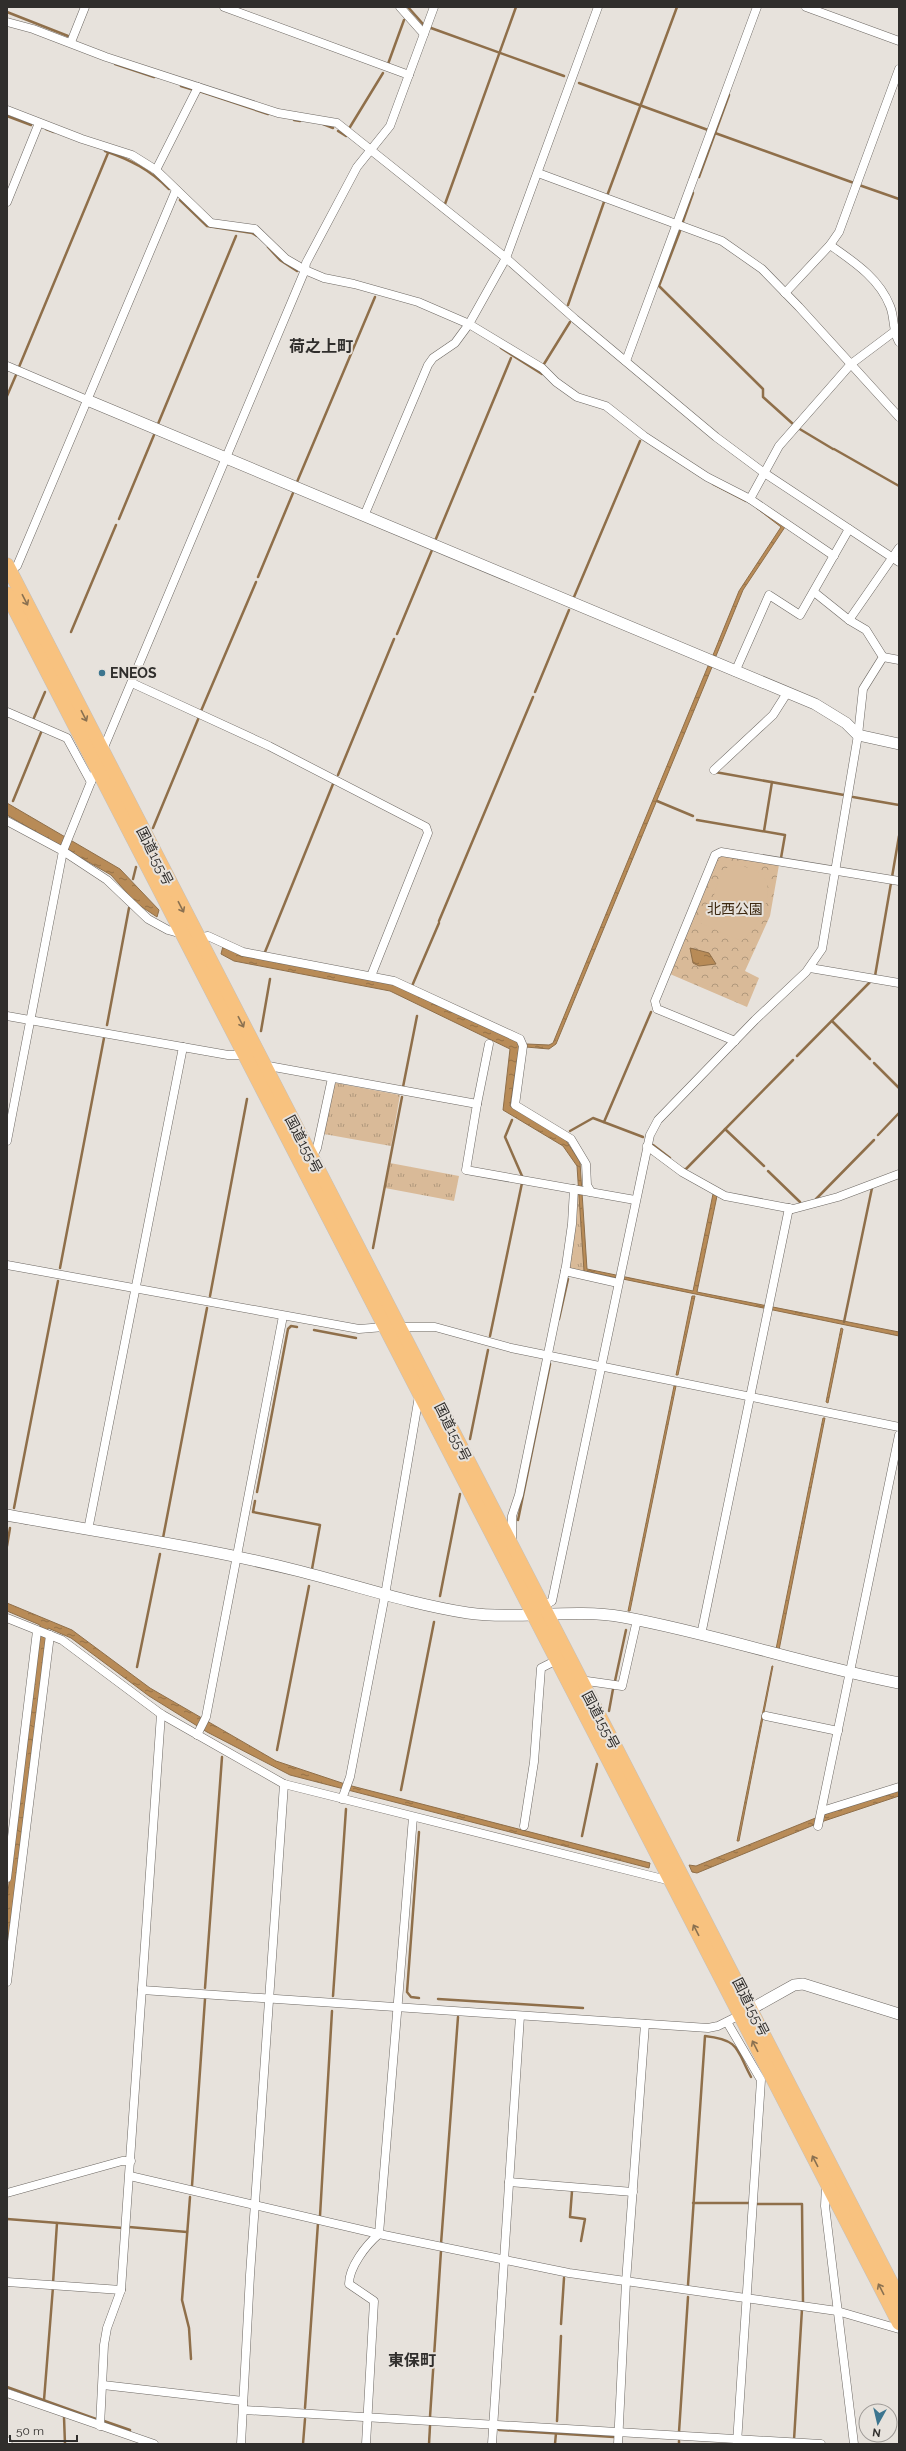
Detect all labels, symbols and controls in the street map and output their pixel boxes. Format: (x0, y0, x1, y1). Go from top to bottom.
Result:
district label: 荷之上町 (289, 337, 353, 356)
one-way arrow (22, 594, 29, 606)
place label: ENEOS (110, 665, 157, 681)
marker: ENEOS (97, 668, 107, 678)
one-way arrow (80, 710, 88, 722)
street label: 国道155号 (134, 824, 176, 888)
one-way arrow (178, 900, 185, 912)
park label: 北西公園 (707, 901, 763, 917)
one-way arrow (238, 1016, 245, 1028)
street label: 国道155号 (282, 1112, 326, 1176)
street label: 国道155号 (432, 1400, 474, 1464)
street label: 国道155号 (579, 1688, 623, 1752)
one-way arrow (692, 1924, 699, 1936)
street label: 国道155号 (730, 1975, 772, 2039)
one-way arrow (751, 2040, 758, 2052)
one-way arrow (811, 2155, 818, 2167)
one-way arrow (877, 2283, 884, 2295)
district label: 東保町 (388, 2351, 436, 2370)
north arrow (858, 2403, 898, 2443)
scale bar (10, 2417, 77, 2443)
text: 50 m (16, 2424, 44, 2438)
text: N (872, 2425, 882, 2439)

